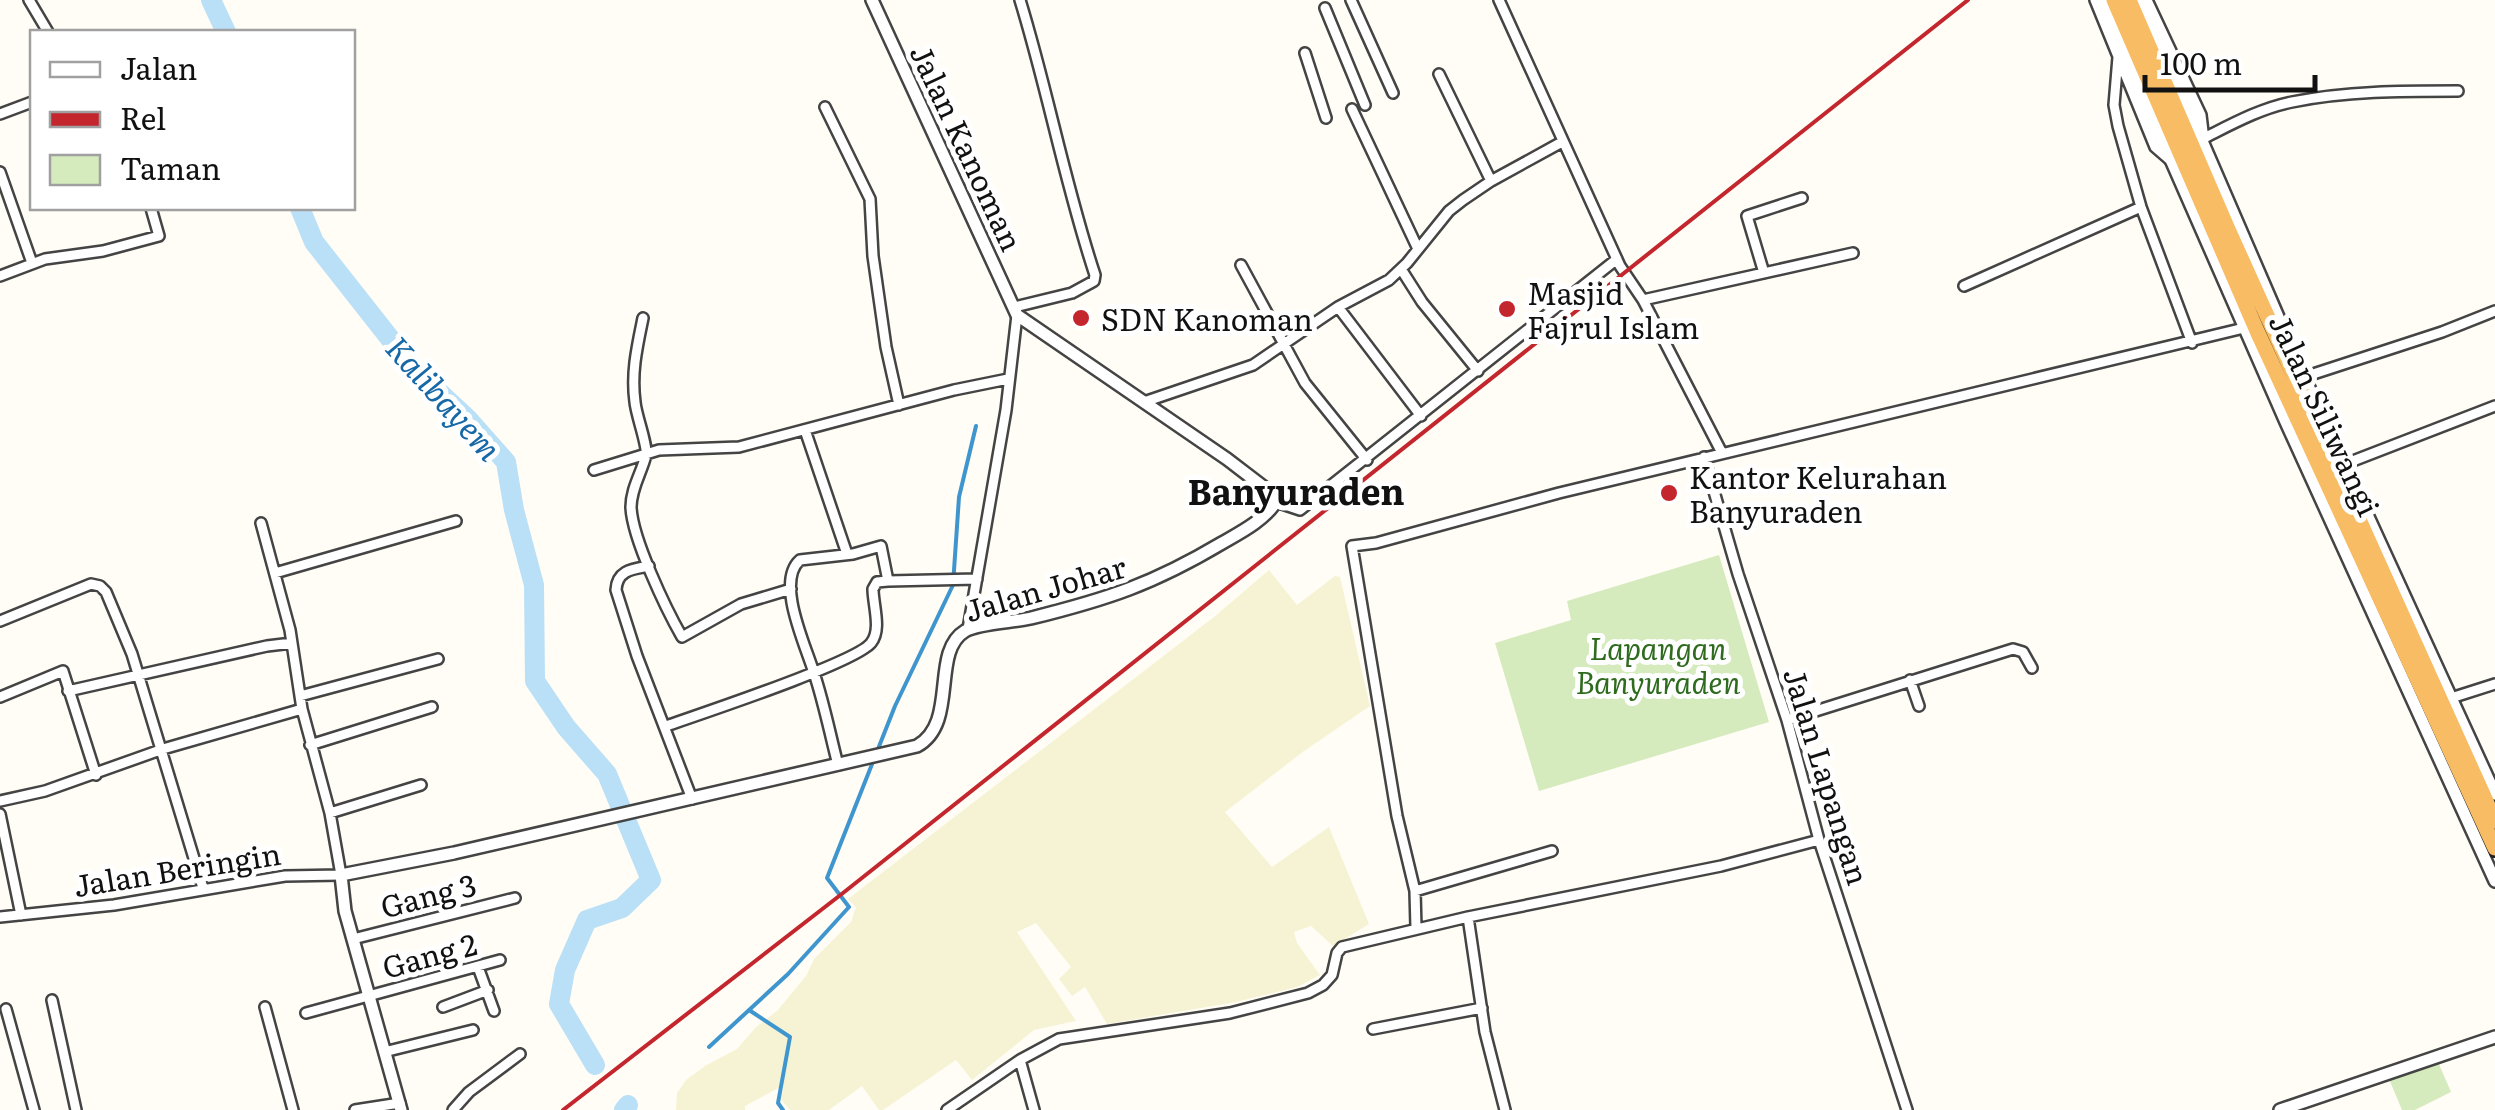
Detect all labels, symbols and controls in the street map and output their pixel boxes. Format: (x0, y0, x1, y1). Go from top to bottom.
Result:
legend (30, 30, 355, 210)
scale bar (2145, 30, 2315, 92)
street label: Jalan Kanoman (901, 37, 1035, 257)
text: 100 m (2160, 40, 2242, 84)
text: Jalan (120, 45, 197, 89)
text: Rel (120, 95, 166, 139)
text: Taman (120, 145, 221, 189)
place label: Masjid Fajrul Islam (1527, 270, 1699, 348)
place label: SDN Kanoman (1101, 296, 1313, 340)
marker: Masjid Fajrul Islam (1496, 298, 1518, 320)
street label: Jalan Siliwangi (2260, 306, 2392, 522)
marker: SDN Kanoman (1070, 307, 1092, 329)
water label: Kalibayem (376, 324, 514, 470)
place label: Kantor Kelurahan Banyuraden (1689, 454, 1947, 532)
district label: Banyuraden (1187, 464, 1405, 516)
marker: Kantor Kelurahan Banyuraden (1658, 482, 1680, 504)
street label: Jalan Johar (959, 543, 1131, 631)
park label: Lapangan Banyuraden (1575, 625, 1741, 703)
street label: Jalan Lapangan (1774, 662, 1882, 890)
street label: Jalan Beringin (70, 830, 284, 906)
street label: Gang 3 (375, 861, 481, 927)
street label: Gang 2 (377, 920, 481, 988)

